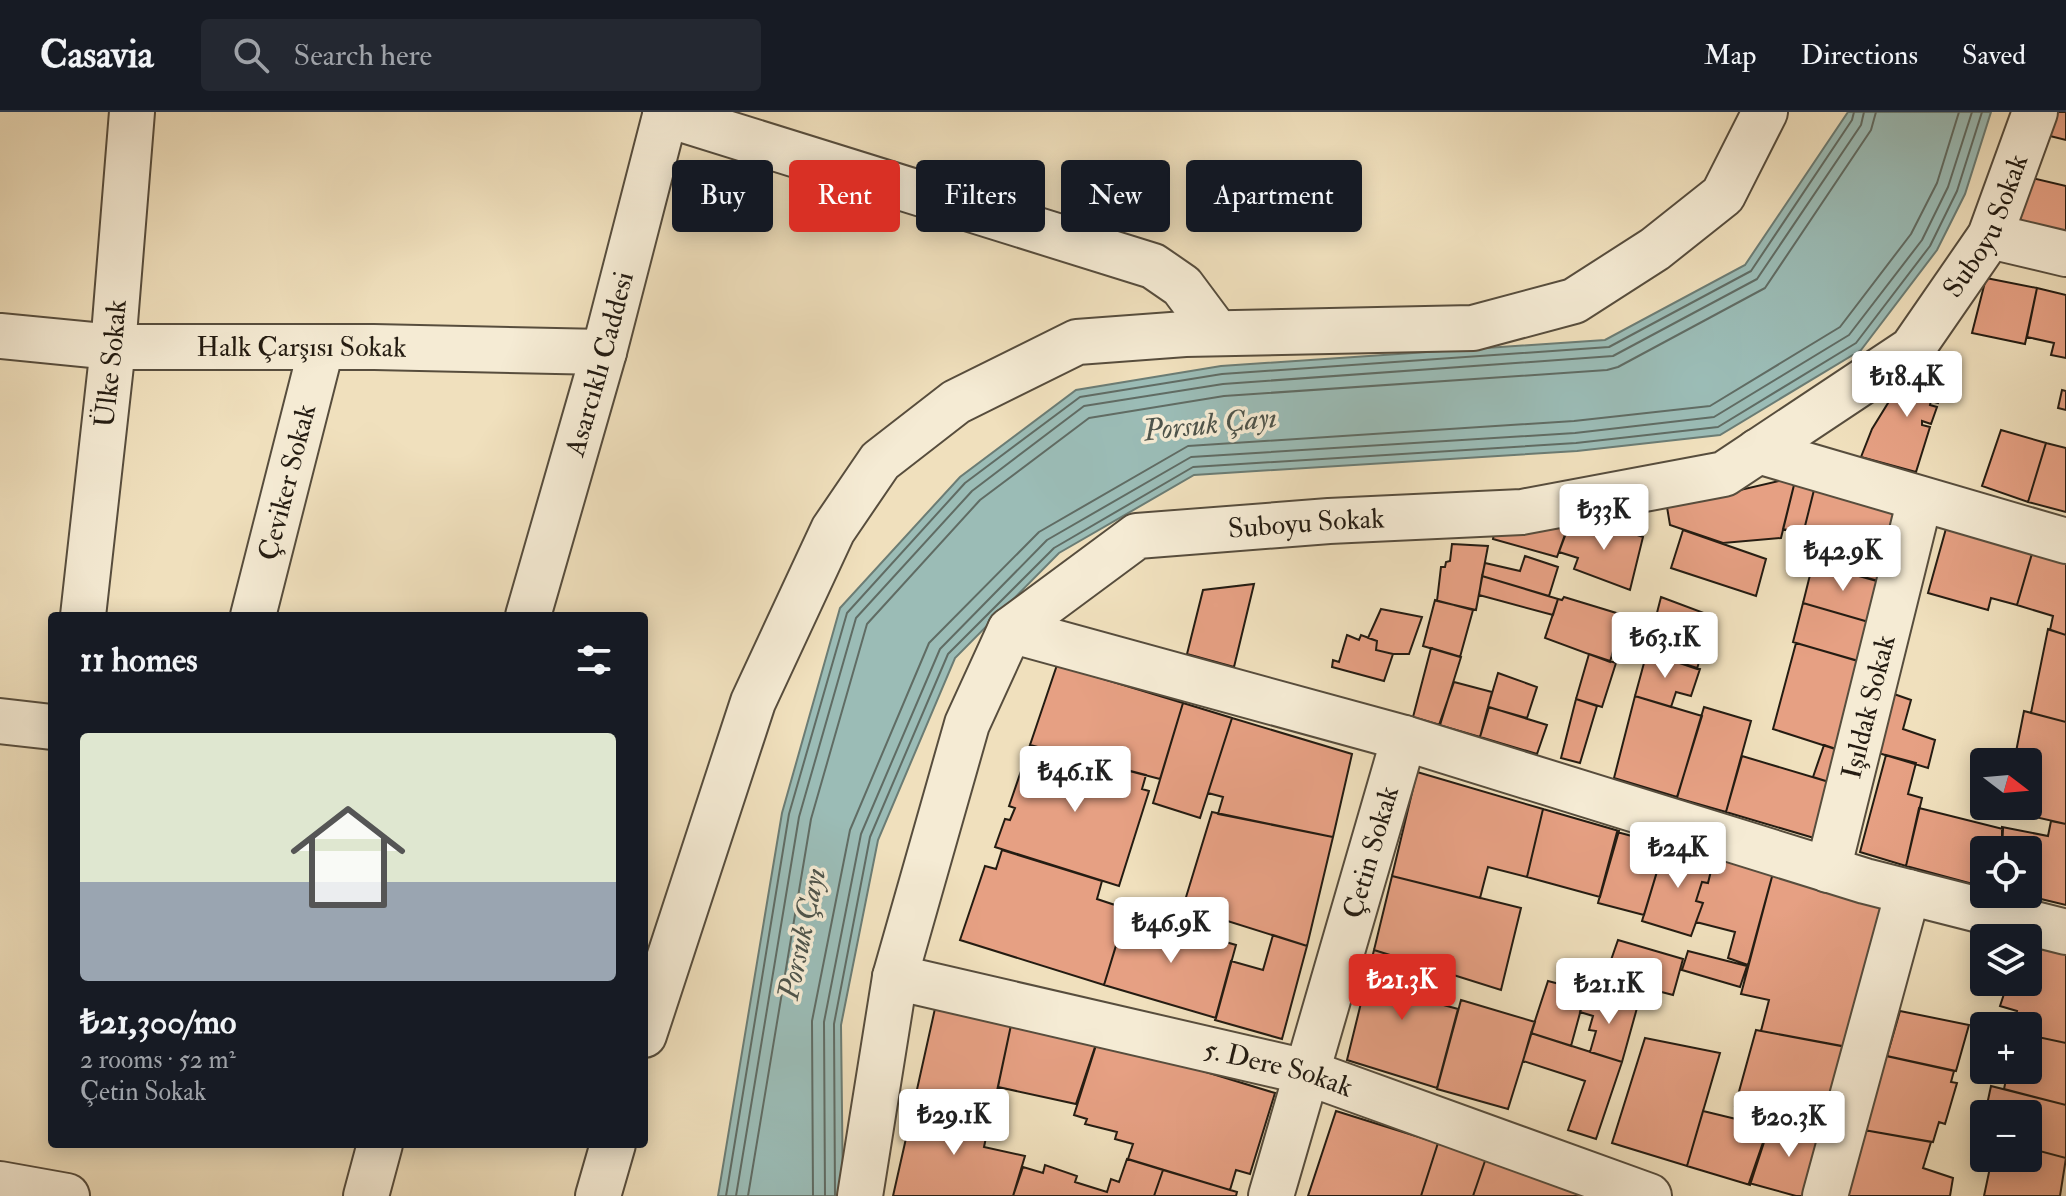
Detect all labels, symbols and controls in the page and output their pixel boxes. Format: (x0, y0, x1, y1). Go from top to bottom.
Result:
search box (201, 19, 761, 91)
text: Casavia (40, 31, 153, 79)
icon: search (229, 33, 273, 77)
text: Search here (293, 37, 432, 74)
text: Map (1704, 38, 1757, 73)
text: Directions (1801, 38, 1918, 73)
text: Saved (1962, 38, 2026, 73)
street label: Suboyu Sokak (1935, 149, 2036, 304)
chip: Buy (672, 160, 773, 232)
chip: Rent (789, 160, 900, 232)
chip: Filters (916, 160, 1045, 232)
chip: New (1061, 160, 1170, 232)
chip: Apartment (1186, 160, 1362, 232)
street label: Asarcıklı Caddesi (557, 268, 642, 461)
street label: Ülke Sokak (87, 298, 134, 429)
street label: Halk Çarşısı Sokak (196, 329, 408, 365)
pin: ₺18.4K (1842, 351, 1972, 419)
text: ₺18.4K (1870, 361, 1944, 393)
water label: Porsuk Çayı (1140, 399, 1279, 450)
street label: Çeviker Sokak (250, 400, 324, 564)
pin: ₺33K (1557, 484, 1651, 552)
text: ₺33K (1578, 494, 1631, 526)
street label: Suboyu Sokak (1227, 501, 1386, 546)
pin: ₺42.9K (1778, 525, 1908, 593)
text: ₺42.9K (1804, 535, 1882, 567)
pin: ₺63.1K (1600, 612, 1730, 680)
text: ₺63.1K (1630, 622, 1700, 654)
street label: Işıldak Sokak (1834, 631, 1903, 783)
icon: filters (572, 638, 616, 682)
text: 11 homes (80, 639, 198, 682)
pin: ₺46.1K (1010, 746, 1140, 814)
north arrow (1970, 748, 2042, 820)
map controls (1970, 748, 2042, 1172)
text: ₺46.1K (1038, 756, 1112, 788)
street label: Çetin Sokak (1335, 781, 1407, 922)
icon: home (276, 785, 420, 929)
pin: ₺24K (1631, 822, 1725, 890)
text: ₺24K (1648, 832, 1708, 864)
button: locate (1970, 836, 2042, 908)
water label: Porsuk Çayı (770, 865, 834, 1004)
pin: ₺46.9K (1106, 897, 1236, 965)
text: ₺46.9K (1132, 907, 1210, 939)
button: layers (1970, 924, 2042, 996)
pin: ₺21.3K (1337, 954, 1467, 1022)
pin: ₺21.1K (1544, 958, 1674, 1026)
text: ₺21.3K (1367, 964, 1437, 996)
text: ₺21.1K (1574, 968, 1644, 1000)
text: ₺21,300/mo (80, 1001, 236, 1044)
button: + (1970, 1012, 2042, 1084)
street label: 5. Dere Sokak (1201, 1031, 1358, 1105)
text: 2 rooms · 52 m² (80, 1044, 236, 1076)
text: Çetin Sokak (80, 1076, 206, 1108)
pin: ₺29.1K (889, 1089, 1019, 1157)
pin: ₺20.3K (1724, 1091, 1854, 1159)
text: ₺29.1K (917, 1099, 991, 1131)
button: − (1970, 1100, 2042, 1172)
text: ₺20.3K (1752, 1101, 1826, 1133)

